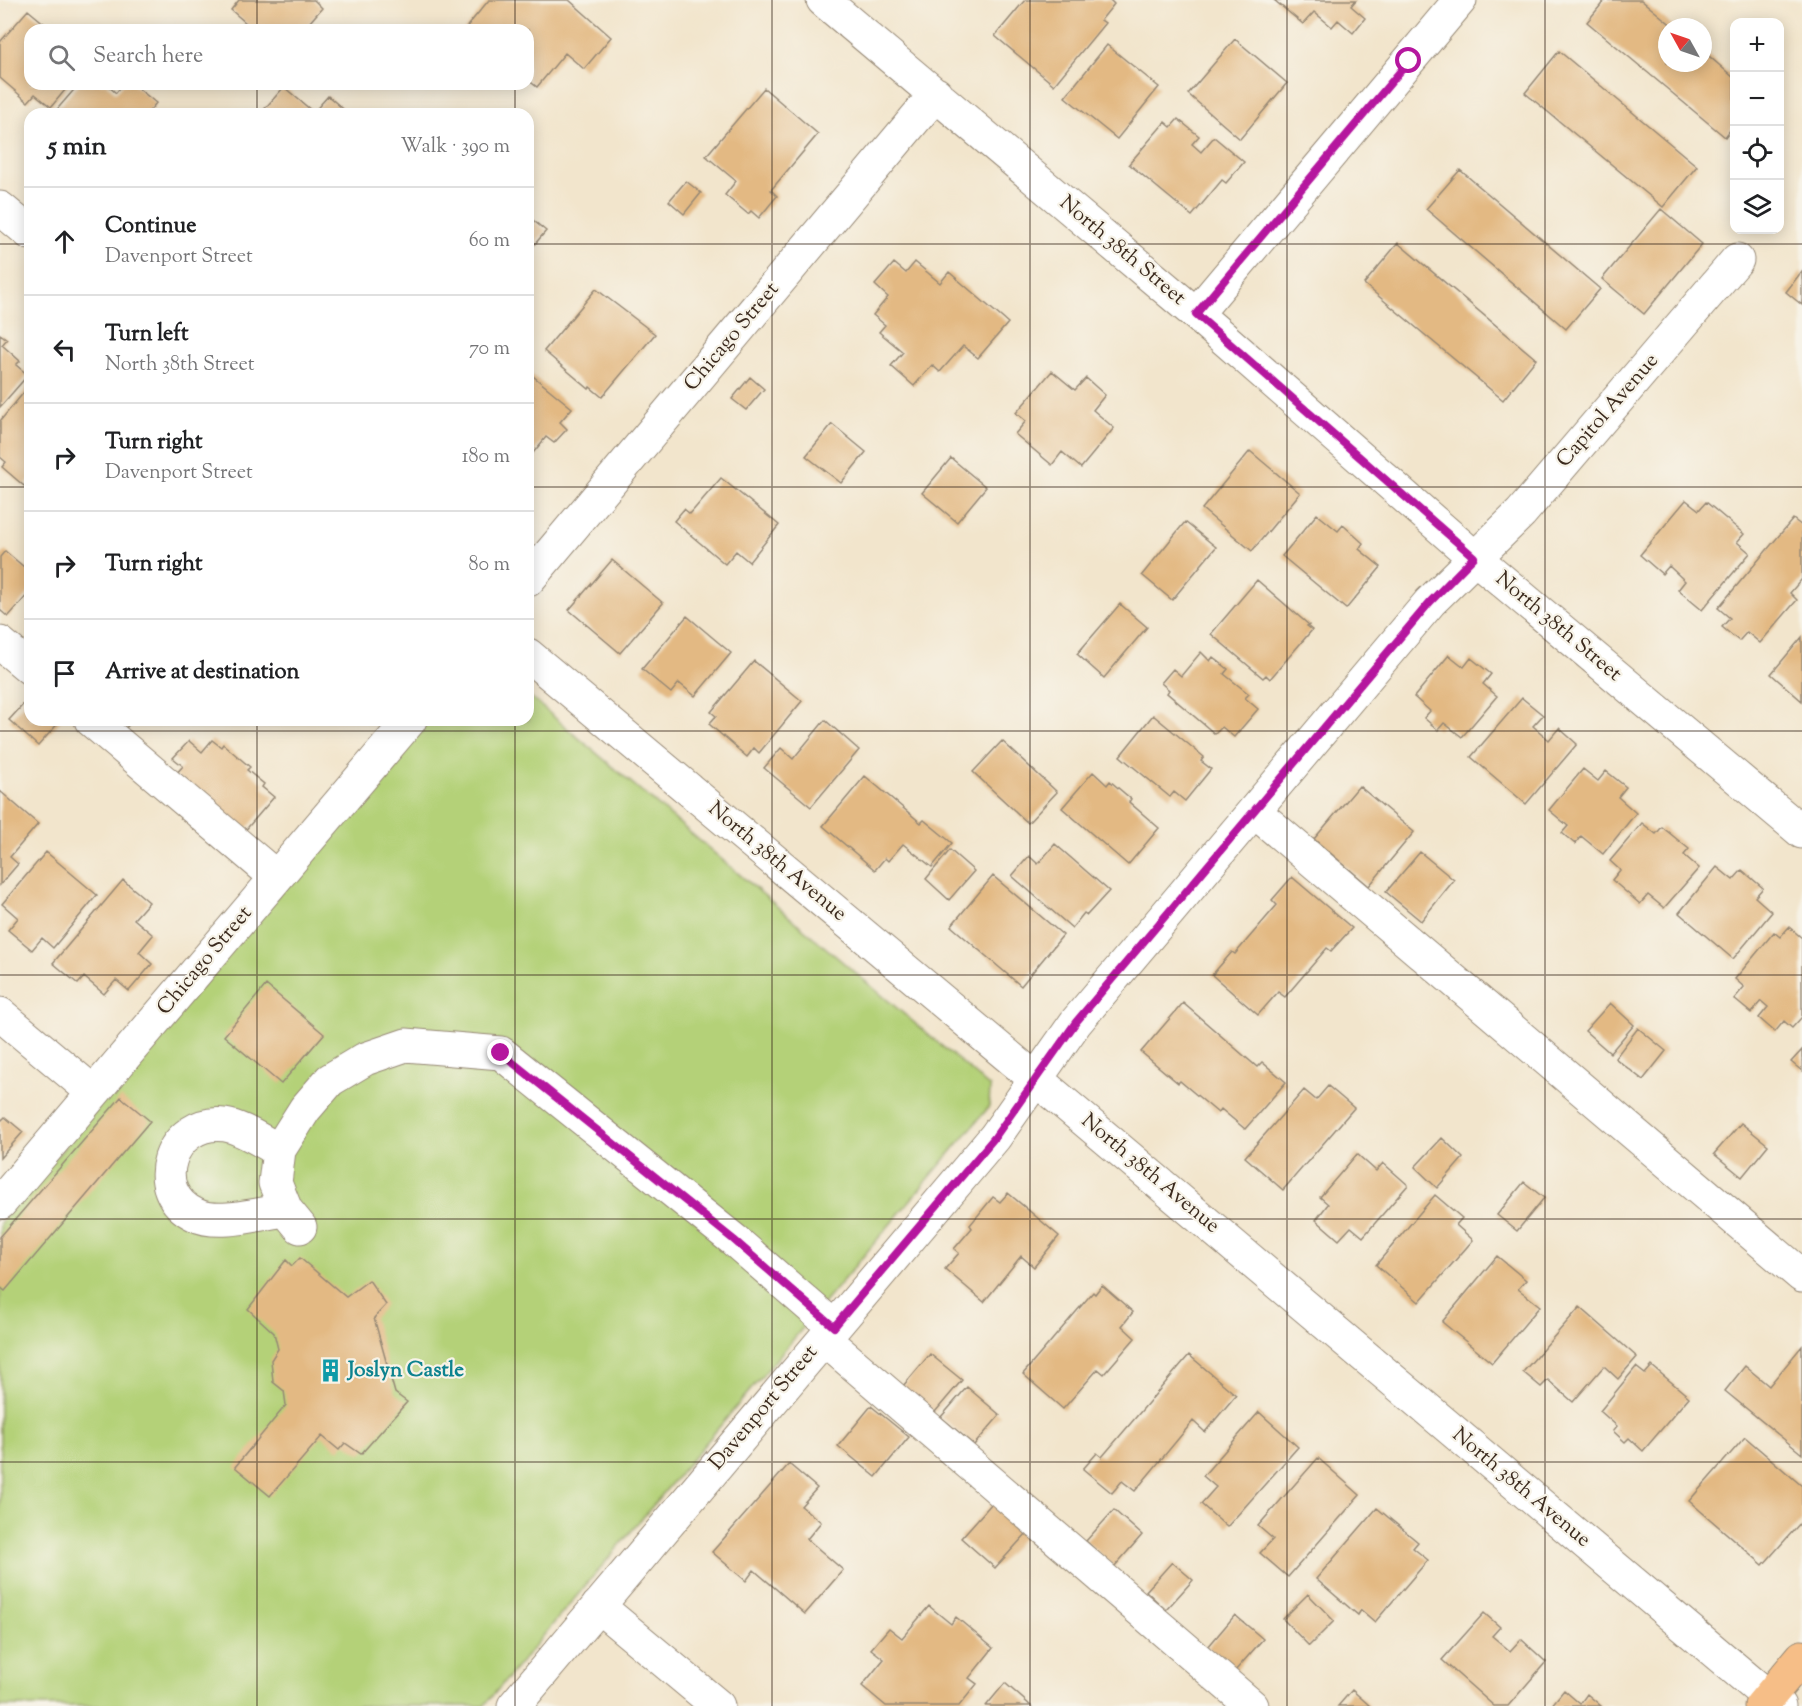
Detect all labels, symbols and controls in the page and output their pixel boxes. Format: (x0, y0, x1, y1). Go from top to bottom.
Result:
north arrow (1658, 18, 1712, 72)
map controls (1730, 18, 1784, 234)
button: + (1730, 18, 1784, 72)
search box (24, 24, 534, 90)
icon: search (45, 41, 78, 74)
text: Search here (93, 41, 203, 73)
route start (1395, 47, 1421, 73)
button: − (1730, 72, 1784, 126)
button: locate (1730, 126, 1784, 180)
text: 5 min (48, 129, 107, 166)
text: Walk · 390 m (401, 133, 510, 162)
button: layers (1730, 180, 1784, 234)
street label: North 38th Street (1052, 189, 1192, 313)
text: Continue (105, 211, 196, 243)
icon: ahead (48, 225, 81, 258)
text: 60 m (469, 227, 510, 256)
text: Davenport Street (105, 243, 253, 272)
street label: Chicago Street (677, 276, 787, 398)
text: Turn left (105, 319, 188, 351)
icon: left (48, 333, 81, 366)
text: 70 m (469, 335, 510, 364)
street label: Capitol Avenue (1550, 347, 1666, 475)
text: North 38th Street (105, 351, 255, 380)
text: Turn right (105, 427, 202, 459)
icon: right (48, 441, 81, 474)
text: 180 m (462, 443, 510, 472)
text: Davenport Street (105, 459, 253, 488)
icon: right (48, 549, 81, 582)
text: Turn right (105, 549, 202, 581)
text: 80 m (469, 551, 510, 580)
street label: North 38th Street (1488, 565, 1628, 689)
icon: arrive (48, 657, 81, 690)
text: Arrive at destination (105, 657, 300, 689)
street label: North 38th Avenue (701, 795, 853, 929)
street label: Chicago Street (150, 900, 260, 1022)
route end (487, 1039, 513, 1065)
street label: North 38th Avenue (1074, 1107, 1226, 1241)
street label: Davenport Street (703, 1339, 825, 1477)
place label: Joslyn Castle (346, 1356, 464, 1386)
building icon: Joslyn Castle (317, 1358, 343, 1384)
street label: North 38th Avenue (1445, 1421, 1597, 1555)

